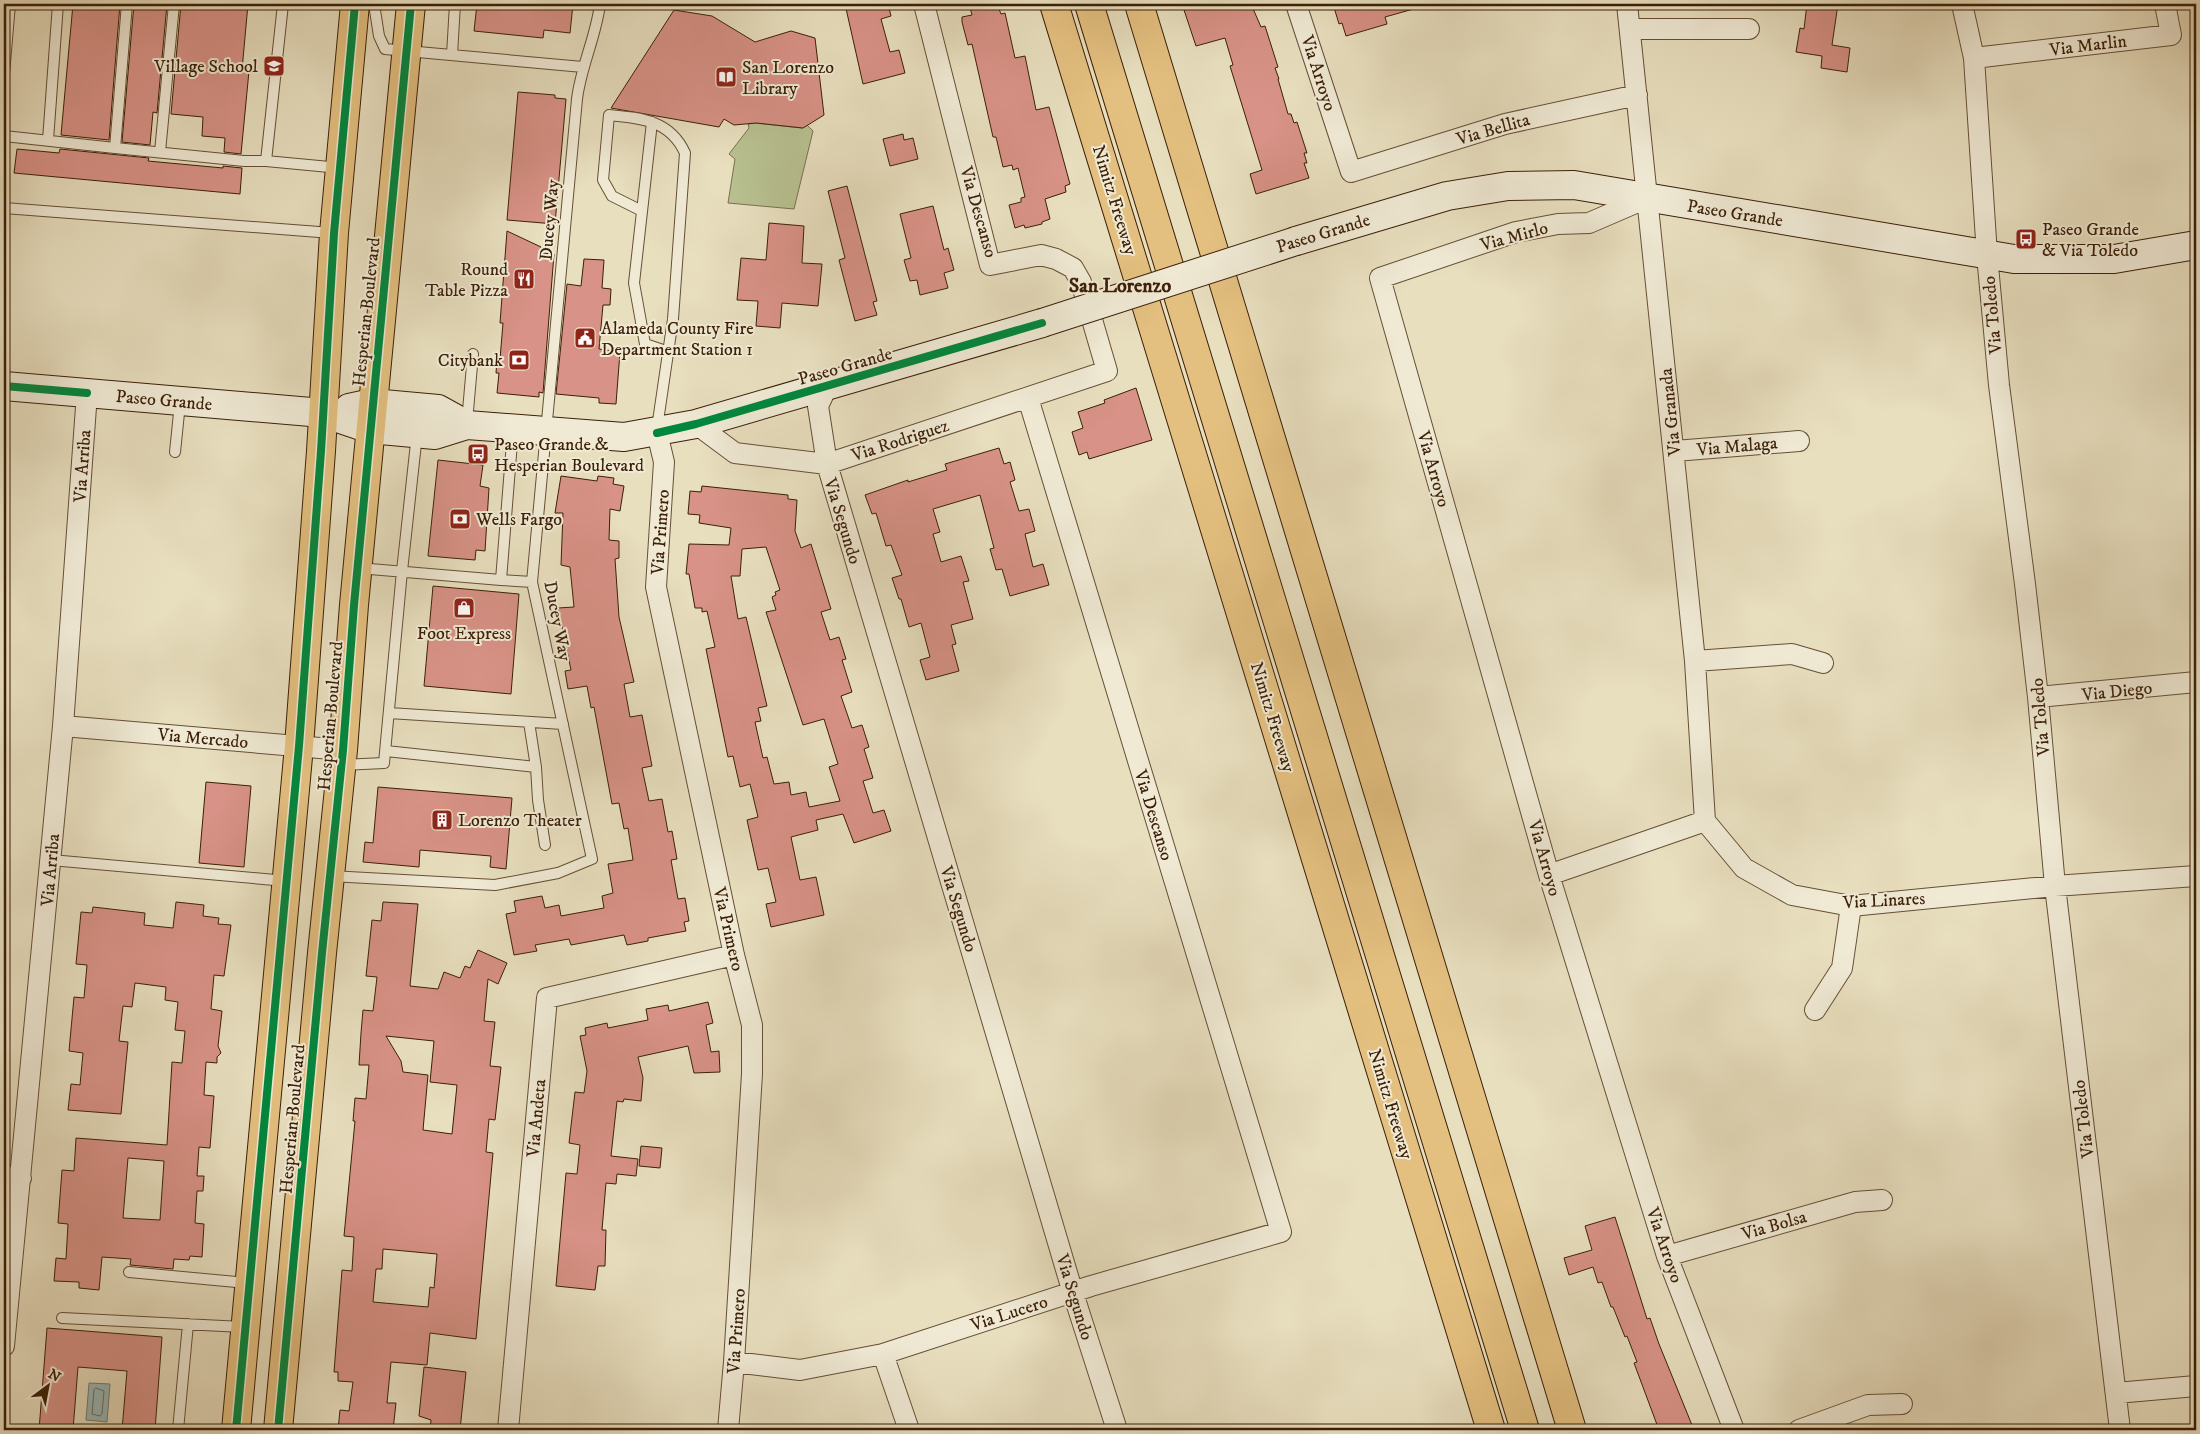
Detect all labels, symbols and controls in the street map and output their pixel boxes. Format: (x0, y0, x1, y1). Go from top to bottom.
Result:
street label: Via Marlin (2047, 30, 2129, 62)
street label: Via Arroyo (1295, 32, 1341, 114)
school or university icon: Village School (262, 54, 286, 78)
place label: Village School (153, 56, 259, 78)
place label: San Lorenzo Library (742, 57, 834, 100)
library icon: San Lorenzo Library (714, 65, 738, 89)
street label: Via Bellita (1453, 109, 1533, 151)
street label: Nimitz Freeway (1087, 143, 1141, 258)
street label: Via Descanso (954, 163, 1002, 261)
street label: Ducey Way (535, 178, 565, 262)
street label: Paseo Grande (1685, 196, 1784, 232)
street label: Paseo Grande (1274, 209, 1373, 259)
street label: Via Mirlo (1477, 217, 1551, 257)
place label: Paseo Grande & Via Toledo (2042, 219, 2139, 262)
bus stop icon: Paseo Grande & Via Toledo (2014, 227, 2038, 251)
street label: Hesperian Boulevard (348, 236, 386, 388)
place label: Round Table Pizza (425, 259, 508, 302)
restaurant icon: Round Table Pizza (512, 267, 536, 291)
district label: San Lorenzo (1069, 274, 1171, 299)
street label: Via Toledo (1979, 275, 2007, 356)
place label: Alameda County Fire Department Station 1 (601, 318, 754, 361)
public building icon: Alameda County Fire Department Station 1 (573, 326, 597, 350)
street label: Paseo Grande (796, 343, 895, 391)
bank icon: Citybank (507, 348, 531, 372)
place label: Citybank (438, 350, 503, 372)
street label: Via Granada (1655, 367, 1687, 458)
street label: Paseo Grande (115, 386, 213, 416)
street label: Via Rodriguez (848, 415, 952, 467)
street label: Via Arroyo (1411, 428, 1454, 510)
street label: Via Arriba (69, 429, 97, 504)
street label: Via Malaga (1695, 432, 1779, 462)
place label: Paseo Grande & Hesperian Boulevard (494, 434, 644, 477)
bus stop icon: Paseo Grande & Hesperian Boulevard (466, 442, 490, 466)
street label: Via Segundo (818, 475, 866, 567)
street label: Via Primero (647, 488, 675, 577)
bank icon: Wells Fargo (448, 507, 472, 531)
place label: Wells Fargo (475, 509, 562, 531)
street label: Ducey Way (538, 579, 576, 664)
shop icon: Foot Express (452, 596, 476, 620)
place label: Foot Express (417, 623, 511, 645)
street label: Hesperian Boulevard (314, 640, 348, 792)
street label: Nimitz Freeway (1245, 660, 1299, 775)
street label: Via Toledo (2027, 677, 2055, 758)
street label: Via Diego (2080, 677, 2154, 707)
street label: Via Mercado (156, 724, 249, 754)
street label: Via Descanso (1129, 766, 1177, 864)
building icon: Lorenzo Theater (430, 808, 454, 832)
place label: Lorenzo Theater (458, 810, 582, 832)
street label: Via Arroyo (1522, 817, 1565, 899)
street label: Via Arriba (37, 832, 65, 908)
street label: Via Segundo (934, 863, 982, 955)
street label: Via Primero (707, 884, 748, 974)
street label: Via Linares (1841, 888, 1926, 914)
street label: Hesperian Boulevard (276, 1043, 310, 1195)
street label: Nimitz Freeway (1363, 1047, 1417, 1162)
street label: Via Andeta (523, 1078, 551, 1159)
street label: Via Toledo (2068, 1078, 2100, 1160)
street label: Via Arroyo (1641, 1204, 1687, 1286)
street label: Via Bolsa (1738, 1206, 1810, 1246)
street label: Via Segundo (1050, 1251, 1098, 1343)
street label: Via Primero (723, 1287, 751, 1376)
street label: Via Lucero (967, 1291, 1051, 1337)
north arrow (22, 1362, 72, 1412)
text: N (45, 1365, 64, 1387)

